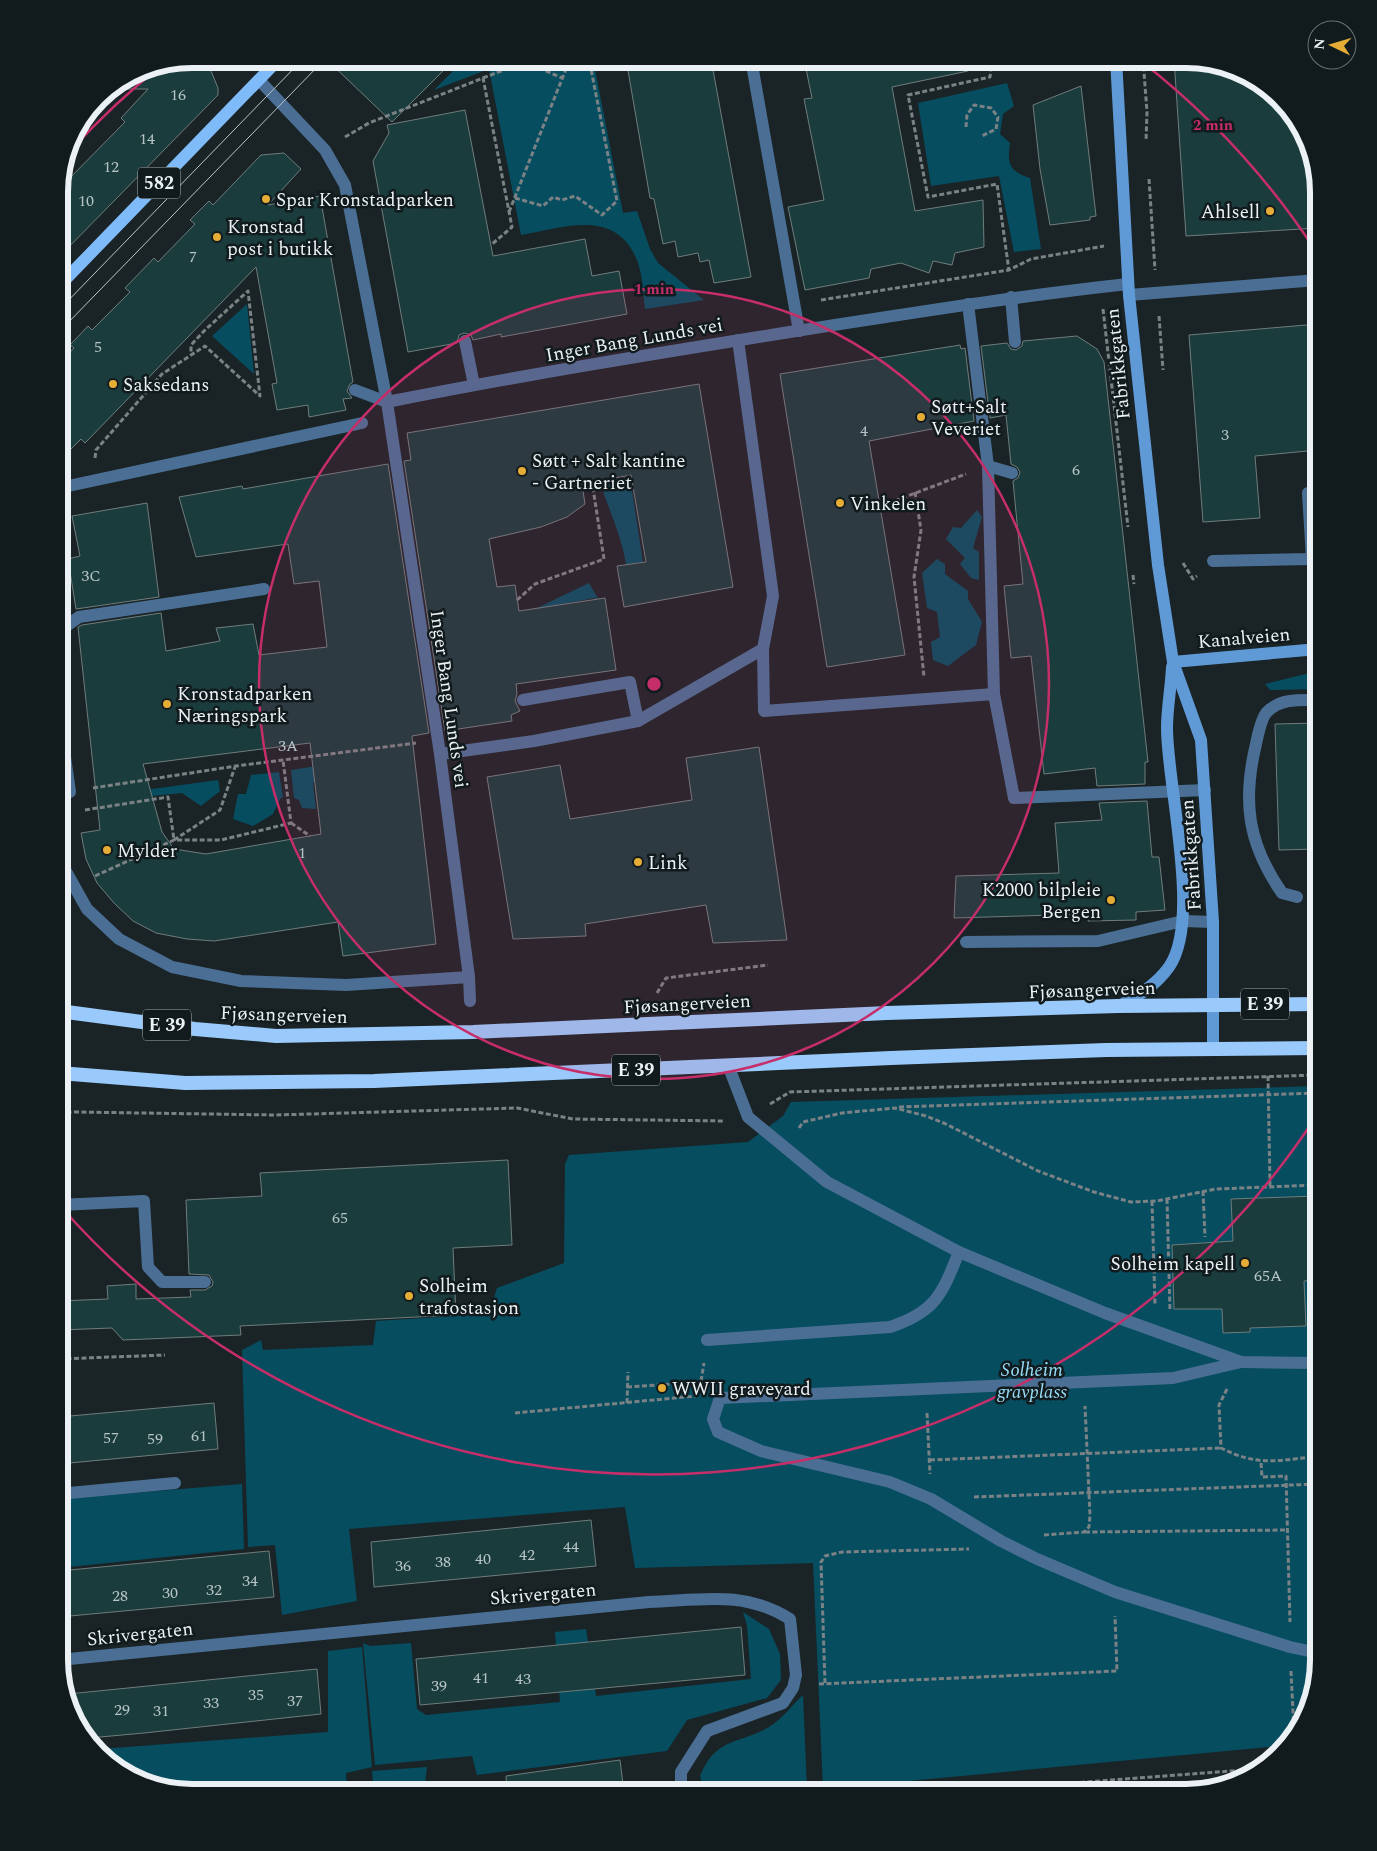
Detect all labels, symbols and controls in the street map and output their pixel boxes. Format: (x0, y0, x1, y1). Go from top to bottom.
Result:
north arrow (1307, 20, 1357, 70)
text: N (1309, 37, 1331, 51)
house number: 16 (170, 83, 186, 107)
text: 2 min (1193, 114, 1233, 137)
house number: 14 (139, 127, 155, 151)
house number: 12 (103, 155, 119, 179)
road number: 582 (138, 168, 180, 198)
place label: Spar Kronstadparken (276, 186, 454, 215)
house number: 10 (78, 189, 94, 213)
marker: Spar Kronstadparken (260, 193, 272, 205)
place label: Ahlsell (1201, 198, 1260, 227)
marker: Ahlsell (1264, 205, 1276, 217)
place label: Kronstad post i butikk (227, 213, 334, 264)
marker: Kronstad post i butikk (211, 231, 223, 243)
house number: 7 (189, 245, 197, 269)
text: 1 min (634, 278, 674, 301)
street label: Fabrikkgaten (1098, 307, 1139, 421)
street label: Inger Bang Lunds vei (543, 311, 725, 370)
house number: 5 (94, 335, 102, 359)
place label: Saksedans (123, 371, 209, 400)
marker: Saksedans (107, 378, 119, 390)
place label: Søtt+Salt Veveriet (931, 393, 1007, 444)
marker: Søtt+Salt Veveriet (915, 411, 927, 423)
house number: 4 (860, 419, 868, 443)
house number: 3 (1221, 423, 1229, 447)
place label: Søtt + Salt kantine - Gartneriet (532, 447, 686, 498)
house number: 6 (1072, 458, 1080, 482)
marker: Søtt + Salt kantine - Gartneriet (516, 465, 528, 477)
place label: Vinkelen (850, 490, 926, 519)
marker: Vinkelen (834, 497, 846, 509)
house number: 3C (81, 564, 101, 588)
street label: Inger Bang Lunds vei (422, 608, 475, 790)
street label: Kanalveien (1197, 620, 1292, 657)
centre of rings (645, 675, 663, 693)
place label: Kronstadparken Næringspark (177, 680, 312, 731)
marker: Kronstadparken Næringspark (161, 698, 173, 710)
house number: 3A (278, 734, 298, 758)
street label: Fabrikkgaten (1173, 798, 1210, 912)
place label: Mylder (117, 837, 178, 866)
house number: 1 (298, 841, 306, 865)
marker: Mylder (101, 844, 113, 856)
place label: Link (648, 849, 688, 878)
marker: Link (632, 856, 644, 868)
place label: K2000 bilpleie Bergen (982, 876, 1101, 927)
marker: K2000 bilpleie Bergen (1105, 894, 1117, 906)
street label: Fjøsangerveien (1028, 974, 1156, 1007)
street label: Fjøsangerveien (623, 987, 751, 1022)
road number: E 39 (1241, 989, 1289, 1020)
street label: Fjøsangerveien (220, 999, 348, 1032)
road number: E 39 (143, 1010, 191, 1040)
road number: E 39 (612, 1054, 660, 1086)
house number: 65 (332, 1206, 348, 1230)
place label: Solheim kapell (1111, 1250, 1235, 1279)
marker: Solheim kapell (1239, 1257, 1251, 1269)
house number: 65A (1254, 1264, 1282, 1288)
place label: Solheim trafostasjon (419, 1272, 519, 1323)
marker: Solheim trafostasjon (403, 1290, 415, 1302)
park label: Solheim gravplass (996, 1356, 1067, 1407)
place label: WWII graveyard (672, 1375, 811, 1404)
marker: WWII graveyard (656, 1382, 668, 1394)
house number: 61 (191, 1424, 207, 1448)
house number: 57 (103, 1426, 119, 1450)
house number: 59 (147, 1427, 163, 1451)
house number: 44 (563, 1535, 579, 1559)
house number: 42 (519, 1543, 535, 1567)
house number: 40 (475, 1547, 491, 1571)
house number: 38 (435, 1550, 451, 1574)
house number: 36 (395, 1554, 411, 1578)
house number: 34 (242, 1569, 258, 1593)
street label: Skrivergaten (489, 1575, 597, 1614)
house number: 32 (206, 1578, 222, 1602)
house number: 30 (162, 1581, 178, 1605)
house number: 28 (112, 1584, 128, 1608)
street label: Skrivergaten (86, 1615, 195, 1654)
house number: 41 (473, 1666, 489, 1690)
house number: 43 (515, 1667, 531, 1691)
house number: 39 (431, 1674, 447, 1698)
house number: 35 (248, 1683, 264, 1707)
house number: 37 (287, 1689, 303, 1713)
house number: 33 (203, 1691, 219, 1715)
house number: 29 (114, 1698, 130, 1722)
house number: 31 (153, 1699, 169, 1723)

